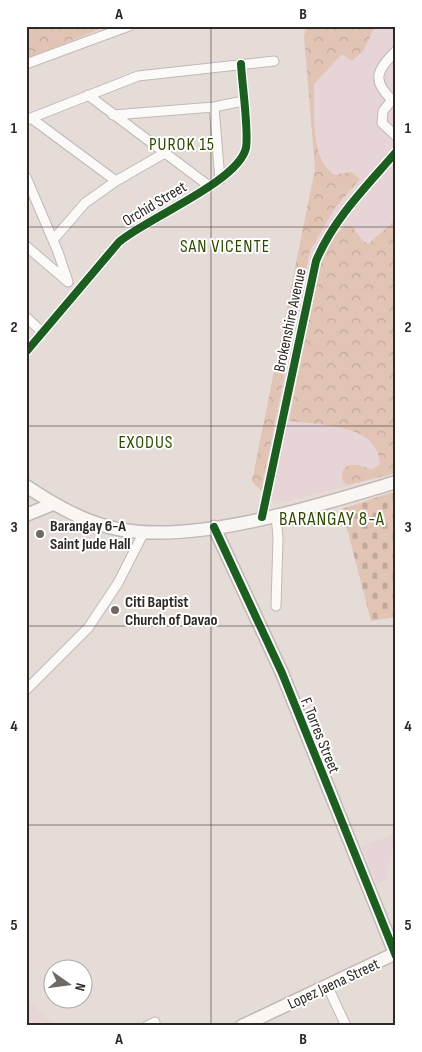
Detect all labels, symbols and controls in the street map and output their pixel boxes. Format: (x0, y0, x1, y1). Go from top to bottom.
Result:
text: A (114, 5, 123, 24)
text: B (299, 5, 307, 24)
text: 1 (11, 119, 18, 138)
text: 1 (405, 119, 412, 138)
district label: PUROK 15 (149, 134, 215, 155)
street label: Orchid Street (119, 178, 190, 231)
district label: SAN VICENTE (180, 236, 270, 257)
street label: Brokenshire Avenue (270, 267, 311, 374)
text: 2 (10, 318, 18, 337)
text: 2 (404, 318, 412, 337)
district label: EXODUS (118, 432, 174, 453)
district label: BARANGAY 8-A (279, 508, 385, 531)
place label: Barangay 6-A Saint Jude Hall (50, 517, 130, 554)
text: 3 (10, 518, 18, 537)
text: 3 (404, 518, 412, 537)
marker: Barangay 6-A Saint Jude Hall (34, 528, 46, 540)
place label: Citi Baptist Church of Davao (125, 593, 218, 630)
marker: Citi Baptist Church of Davao (109, 604, 121, 616)
street label: F. Torres Street (296, 695, 343, 776)
text: 4 (10, 717, 18, 736)
text: 4 (404, 717, 412, 736)
text: 5 (10, 916, 18, 935)
text: 5 (404, 916, 412, 935)
street label: Lopez Jaena Street (285, 955, 383, 1014)
north arrow (42, 960, 92, 1010)
text: N (71, 981, 89, 993)
text: A (114, 1030, 123, 1049)
text: B (299, 1030, 307, 1049)

